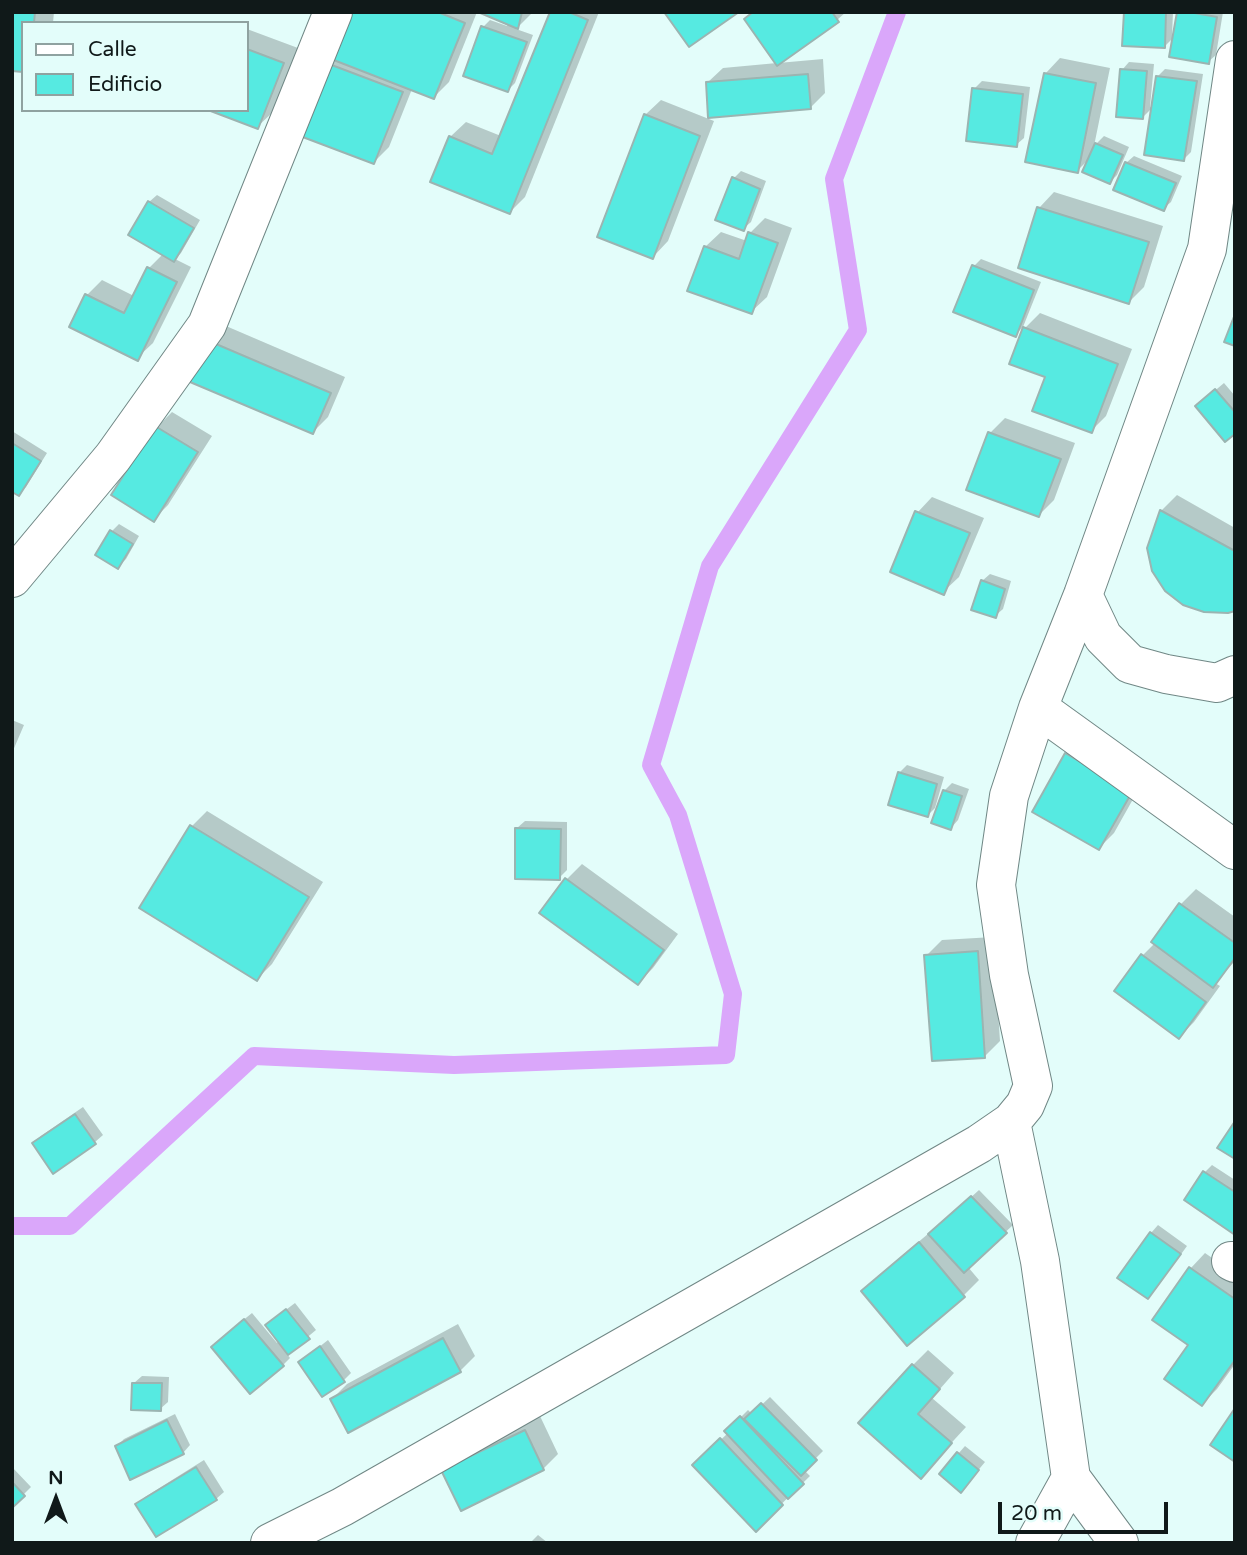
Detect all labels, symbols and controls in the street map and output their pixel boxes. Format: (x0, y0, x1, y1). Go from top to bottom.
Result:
legend (21, 21, 248, 112)
text: Calle (88, 37, 137, 62)
text: Edificio (88, 72, 162, 97)
north arrow (21, 1464, 91, 1534)
text: N (48, 1467, 64, 1489)
scale bar (1002, 1488, 1172, 1532)
text: 20 m (1011, 1501, 1062, 1526)

